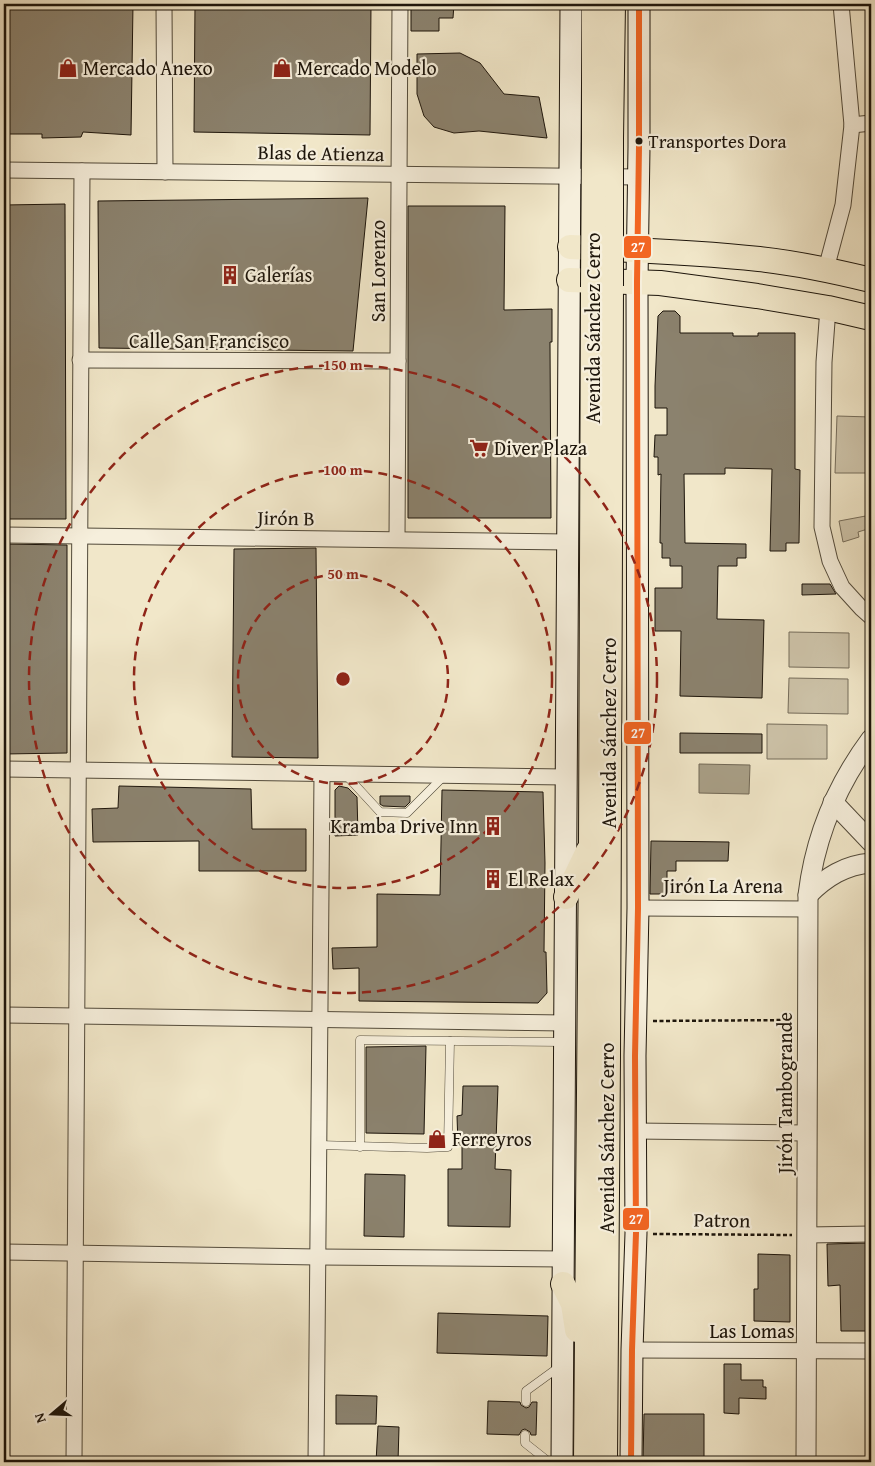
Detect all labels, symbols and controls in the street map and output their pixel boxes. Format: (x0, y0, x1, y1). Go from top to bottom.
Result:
place label: Mercado Anexo (83, 53, 213, 82)
place label: Mercado Modelo (297, 53, 437, 82)
shop icon: Mercado Anexo (57, 57, 79, 79)
shop icon: Mercado Modelo (271, 57, 293, 79)
place label: Transportes Dora (648, 127, 786, 155)
marker: Transportes Dora (634, 136, 644, 146)
street label: Blas de Atienza (257, 137, 385, 168)
street label: San Lorenzo (363, 220, 392, 322)
street label: Avenida Sánchez Cerro (578, 233, 607, 423)
line badge: 27 (623, 235, 652, 259)
text: 27 (631, 237, 645, 257)
place label: Galerías (245, 260, 313, 289)
building icon: Galerías (219, 264, 241, 286)
street label: Calle San Francisco (129, 326, 289, 355)
text: 150 m (323, 354, 363, 375)
place label: Diver Plaza (494, 433, 588, 462)
supermarket icon: Diver Plaza (468, 437, 490, 459)
text: 100 m (323, 459, 363, 480)
street label: Jirón B (254, 502, 315, 532)
text: 50 m (327, 563, 359, 584)
street label: Avenida Sánchez Cerro (594, 638, 623, 828)
centre of rings (334, 670, 352, 688)
line badge: 27 (623, 721, 652, 745)
text: 27 (631, 723, 645, 743)
place label: Kramba Drive Inn (330, 811, 478, 840)
building icon: Kramba Drive Inn (482, 815, 504, 837)
place label: El Relax (508, 864, 575, 893)
building icon: El Relax (482, 868, 504, 890)
street label: Jirón La Arena (660, 871, 783, 900)
street label: Jirón Tambogrande (770, 1012, 799, 1177)
street label: Avenida Sánchez Cerro (592, 1043, 621, 1233)
place label: Ferreyros (452, 1124, 532, 1153)
shop icon: Ferreyros (426, 1128, 448, 1150)
street label: Patron (693, 1205, 751, 1234)
line badge: 27 (622, 1207, 650, 1231)
text: 27 (629, 1209, 643, 1229)
street label: Las Lomas (709, 1316, 795, 1345)
north arrow (28, 1388, 78, 1438)
text: N (29, 1410, 51, 1426)

